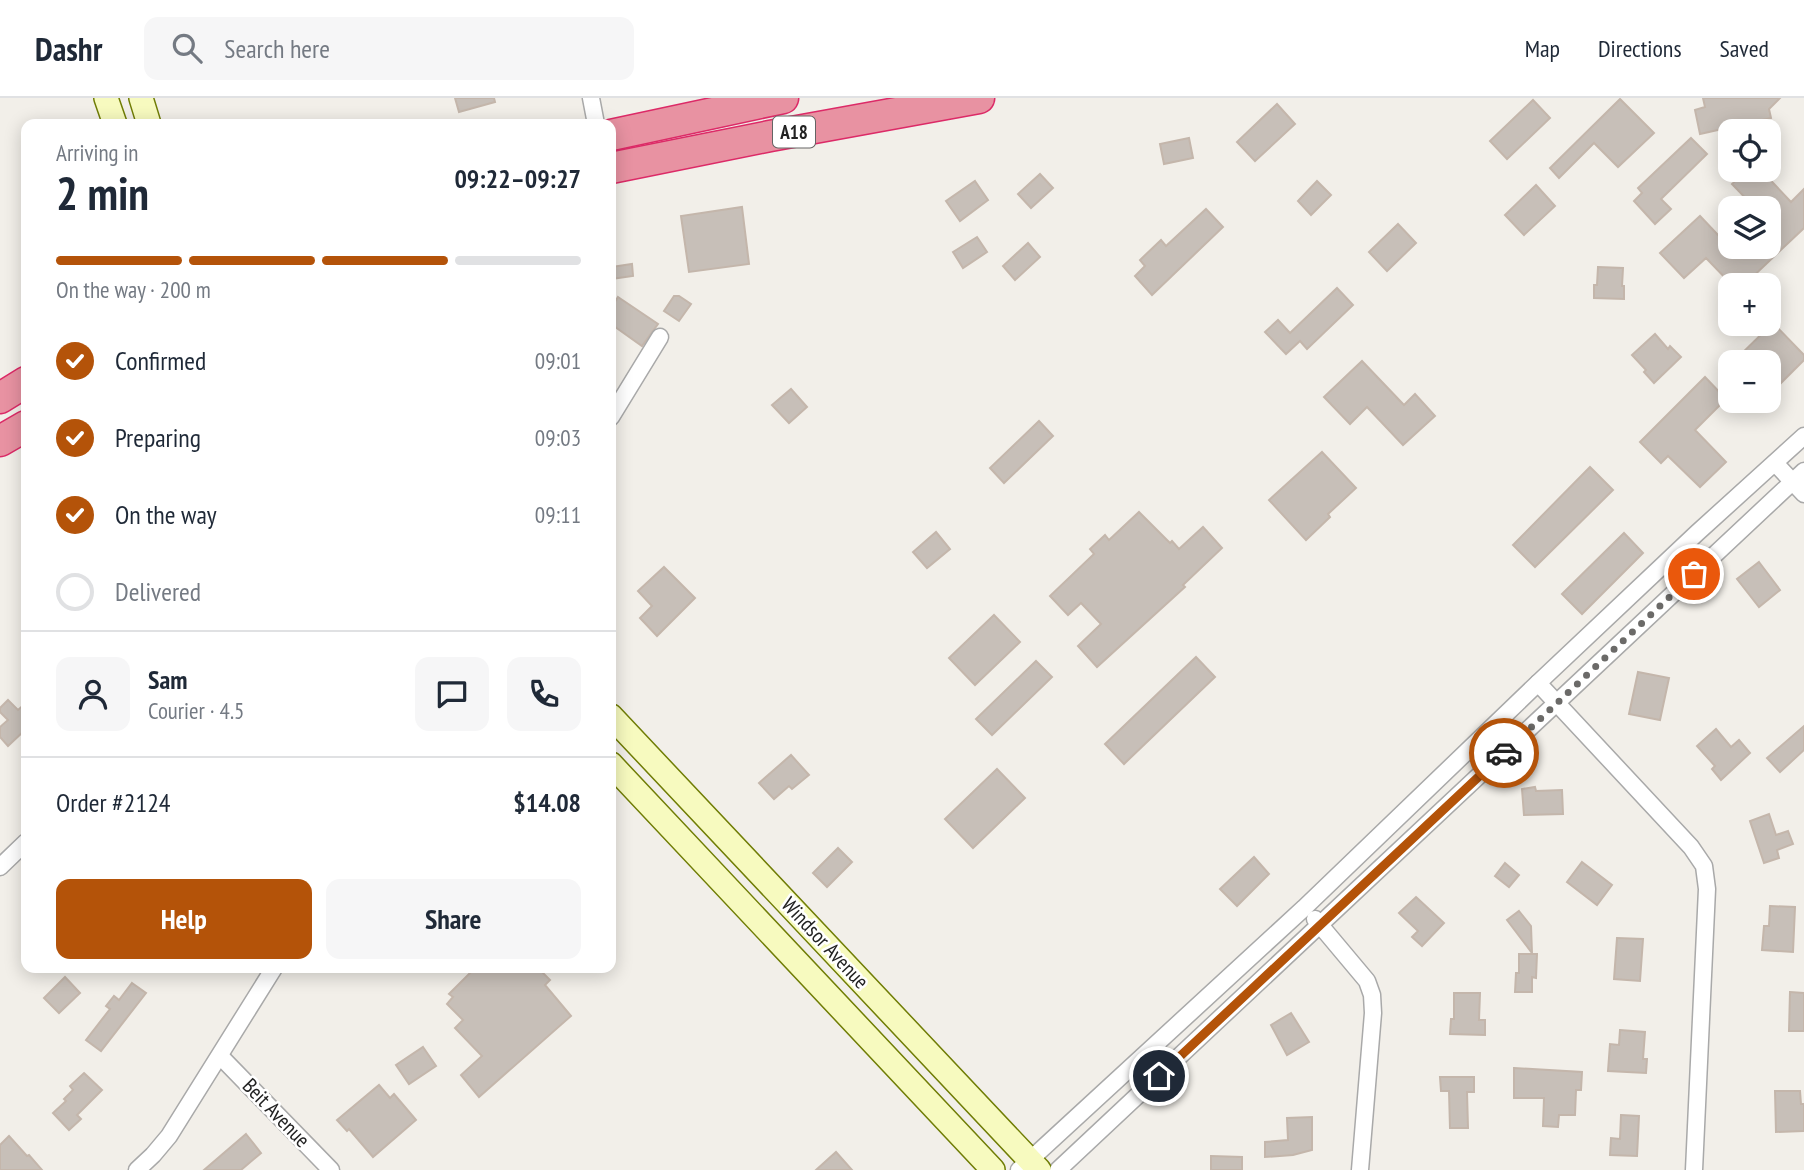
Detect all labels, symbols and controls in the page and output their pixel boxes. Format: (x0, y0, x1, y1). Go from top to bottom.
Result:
search box (144, 17, 634, 80)
text: Dashr (35, 27, 102, 70)
icon: search (168, 29, 206, 67)
text: Search here (224, 32, 330, 65)
text: Map (1525, 33, 1560, 64)
text: Directions (1598, 33, 1682, 64)
text: Saved (1720, 33, 1769, 64)
road number: A18 (773, 116, 815, 148)
map controls (1718, 119, 1781, 413)
button: locate (1718, 119, 1781, 182)
text: Arriving in (56, 138, 138, 167)
text: 09:22–09:27 (454, 162, 581, 195)
text: 2 min (56, 163, 149, 223)
button: layers (1718, 196, 1781, 259)
button: + (1718, 273, 1781, 336)
text: On the way · 200 m (56, 275, 211, 304)
icon: check (56, 342, 94, 380)
text: Confirmed (115, 344, 206, 377)
text: 09:01 (535, 346, 581, 375)
button: − (1718, 350, 1781, 413)
icon: check (56, 419, 94, 457)
text: Preparing (115, 421, 201, 454)
text: 09:03 (535, 423, 581, 452)
icon: check (56, 496, 94, 534)
text: On the way (115, 498, 217, 531)
text: 09:11 (535, 500, 581, 529)
pin (1664, 544, 1724, 604)
icon: bag (1675, 555, 1713, 593)
text: Delivered (115, 575, 201, 608)
button: person (56, 657, 130, 731)
button: chat (415, 657, 489, 731)
button: phone (507, 657, 581, 731)
text: Sam (148, 663, 187, 696)
text: Courier · 4.5 (148, 696, 244, 725)
courier (1469, 718, 1539, 788)
icon: car (1485, 734, 1523, 772)
text: Order #2124 (56, 786, 171, 819)
text: $14.08 (513, 786, 581, 819)
button: Help (56, 879, 312, 959)
button: Share (326, 879, 581, 959)
street label: Windsor Avenue (776, 891, 875, 994)
pin (1129, 1046, 1189, 1106)
icon: home (1140, 1057, 1178, 1095)
street label: Beit Avenue (237, 1072, 316, 1153)

